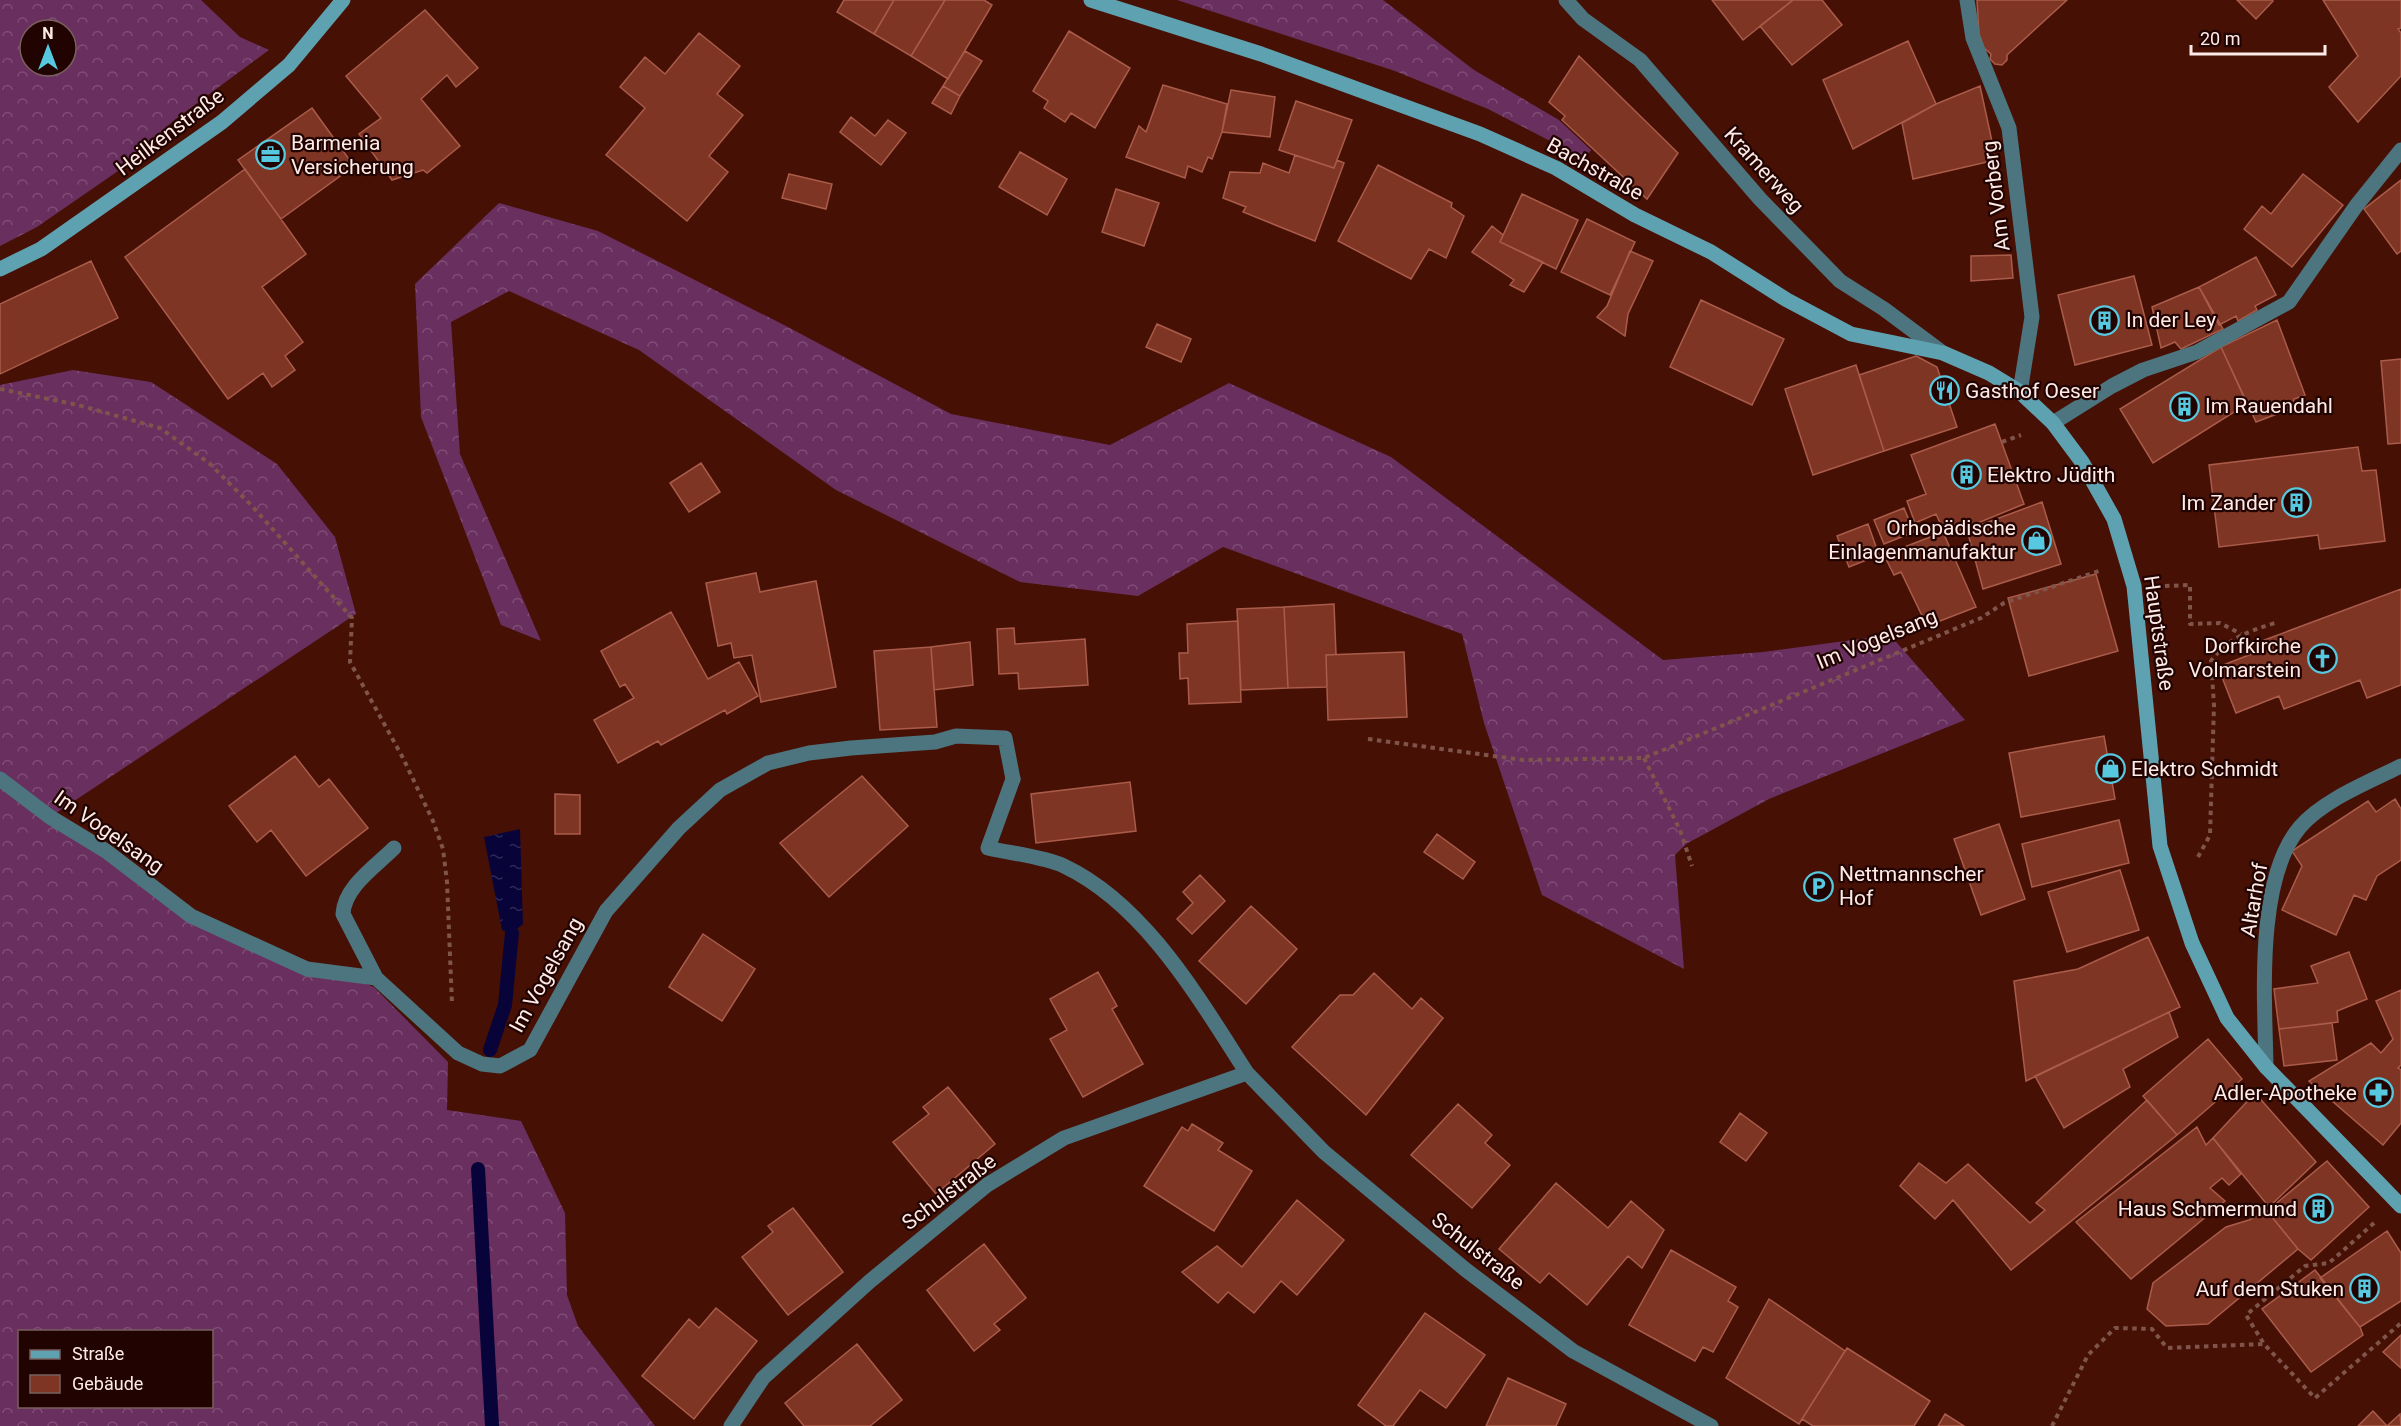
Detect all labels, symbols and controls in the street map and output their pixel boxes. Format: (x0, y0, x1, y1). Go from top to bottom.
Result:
north arrow (18, 18, 78, 78)
scale bar (2191, 18, 2324, 56)
text: N (42, 24, 54, 43)
text: 20 m (2200, 28, 2240, 49)
street label: Heilkenstraße (111, 84, 229, 180)
street label: Kramerweg (1719, 122, 1809, 218)
place label: Barmenia Versicherung (291, 131, 414, 179)
street label: Bachstraße (1543, 133, 1647, 205)
office icon: Barmenia Versicherung (254, 139, 286, 171)
street label: Am Vorberg (1977, 139, 2015, 253)
building icon: In der Ley (2089, 304, 2121, 336)
place label: In der Ley (2126, 308, 2216, 332)
restaurant icon: Gasthof Oeser (1928, 375, 1960, 407)
place label: Gasthof Oeser (1965, 379, 2099, 403)
building icon: Im Rauendahl (2168, 390, 2200, 422)
place label: Im Rauendahl (2205, 394, 2333, 418)
building icon: Elektro Jüdith (1950, 459, 1982, 491)
place label: Elektro Jüdith (1987, 463, 2115, 487)
building icon: Im Zander (2281, 487, 2313, 519)
place label: Im Zander (2181, 491, 2276, 515)
place label: Orhopädische Einlagenmanufaktur (1828, 516, 2016, 564)
shop icon: Orhopädische Einlagenmanufaktur (2021, 524, 2053, 556)
street label: Hauptstraße (2139, 574, 2179, 692)
street label: Im Vogelsang (1813, 604, 1941, 674)
place label: Dorfkirche Volmarstein (2189, 634, 2301, 682)
church icon: Dorfkirche Volmarstein (2306, 642, 2338, 674)
shop icon: Elektro Schmidt (2094, 753, 2126, 785)
place label: Elektro Schmidt (2131, 757, 2278, 781)
street label: Im Vogelsang (50, 785, 168, 879)
street label: Altarhof (2236, 860, 2272, 939)
place label: Nettmannscher Hof (1839, 862, 1984, 910)
parking icon: Nettmannscher Hof (1802, 870, 1834, 902)
street label: Im Vogelsang (504, 913, 588, 1037)
pharmacy icon: Adler-Apotheke (2362, 1077, 2394, 1109)
place label: Adler-Apotheke (2214, 1081, 2357, 1105)
street label: Schulstraße (897, 1149, 1001, 1235)
building icon: Haus Schmermund (2302, 1193, 2334, 1225)
place label: Haus Schmermund (2118, 1197, 2297, 1221)
street label: Schulstraße (1427, 1207, 1529, 1295)
building icon: Auf dem Stuken (2349, 1273, 2381, 1305)
place label: Auf dem Stuken (2196, 1277, 2344, 1301)
legend (18, 1330, 213, 1408)
text: Straße (72, 1343, 124, 1364)
text: Gebäude (72, 1373, 143, 1394)

